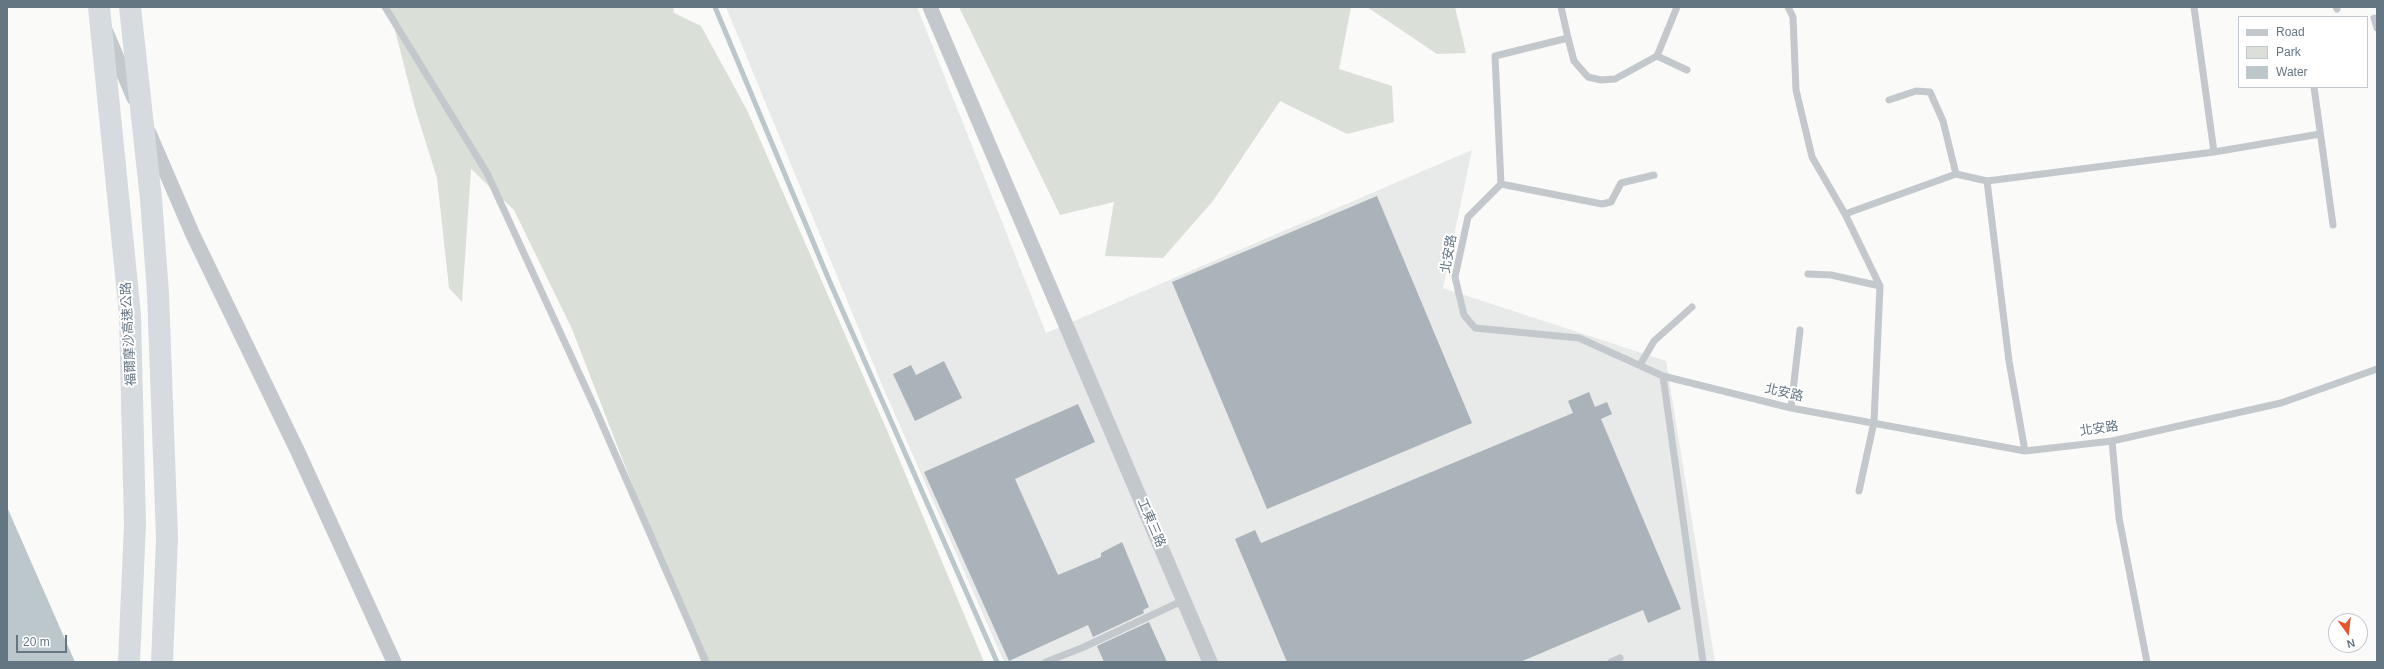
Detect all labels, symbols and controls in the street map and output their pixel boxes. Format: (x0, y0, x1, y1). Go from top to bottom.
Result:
legend (2238, 16, 2368, 88)
text: Road (2276, 25, 2305, 39)
text: Park (2276, 45, 2301, 59)
text: Water (2276, 65, 2308, 79)
street label: 北安路 (1438, 233, 1460, 275)
street label: 福爾摩沙高速公路 (118, 282, 140, 386)
street label: 北安路 (1763, 381, 1805, 405)
street label: 北安路 (2079, 419, 2119, 439)
street label: 工東三路 (1134, 496, 1168, 550)
north arrow (2328, 613, 2368, 653)
scale bar (18, 627, 69, 653)
text: 20 m (23, 635, 50, 649)
text: N (2345, 637, 2356, 650)

